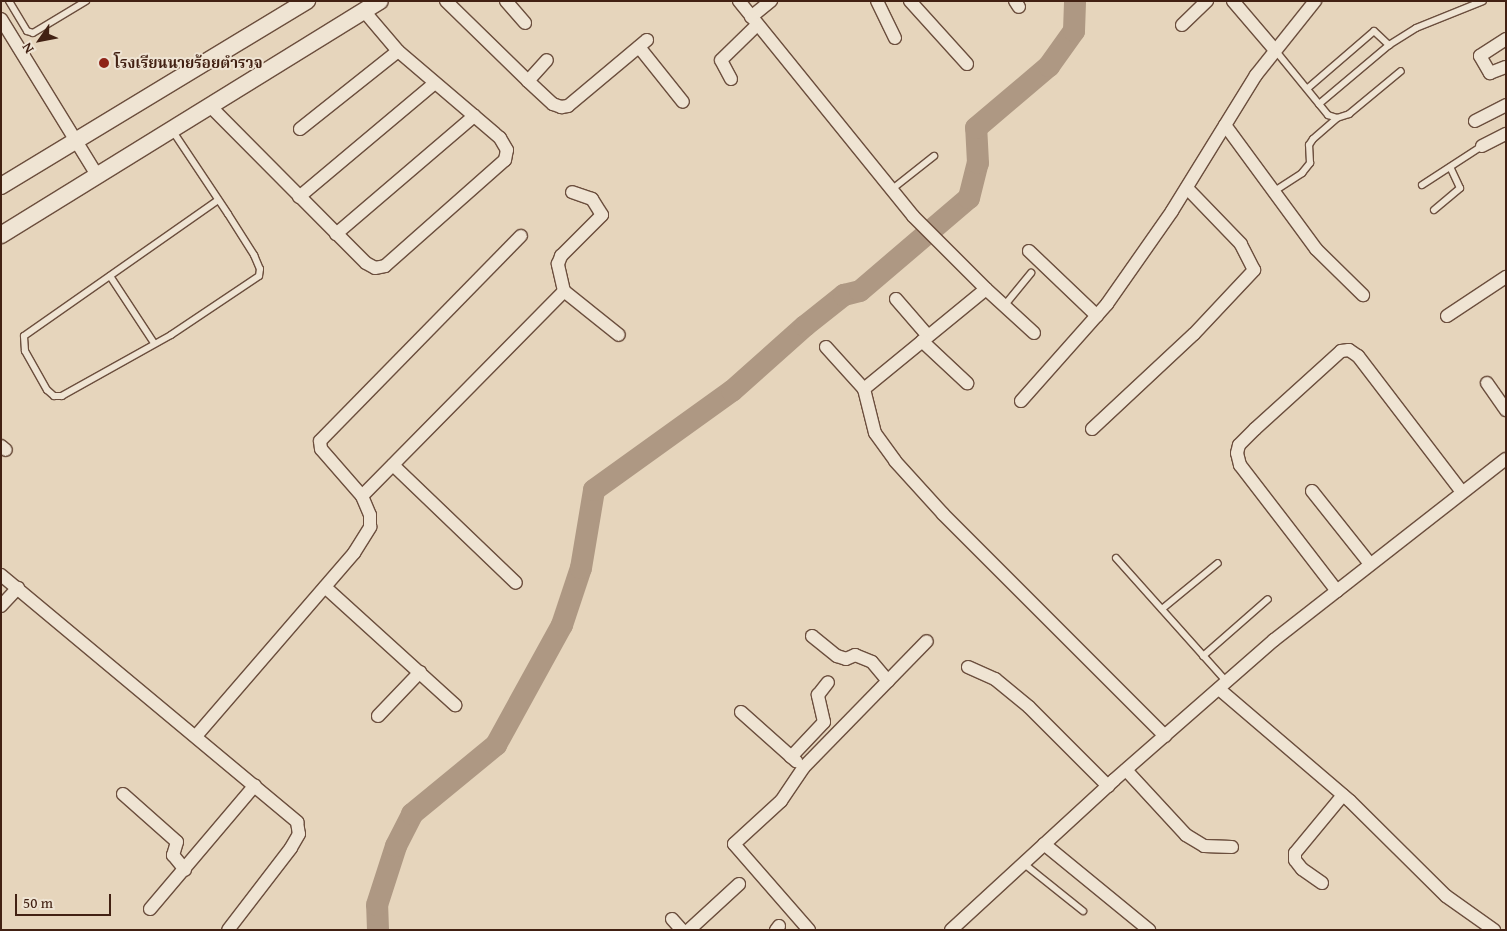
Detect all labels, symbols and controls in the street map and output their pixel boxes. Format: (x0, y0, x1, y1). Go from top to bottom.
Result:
north arrow (15, 15, 65, 65)
text: N (16, 39, 38, 58)
place label: โรงเรียนนายร้อยตำรวจ (114, 54, 263, 72)
marker: โรงเรียนนายร้อยตำรวจ (98, 57, 110, 69)
scale bar (18, 884, 114, 916)
text: 50 m (23, 892, 53, 913)

